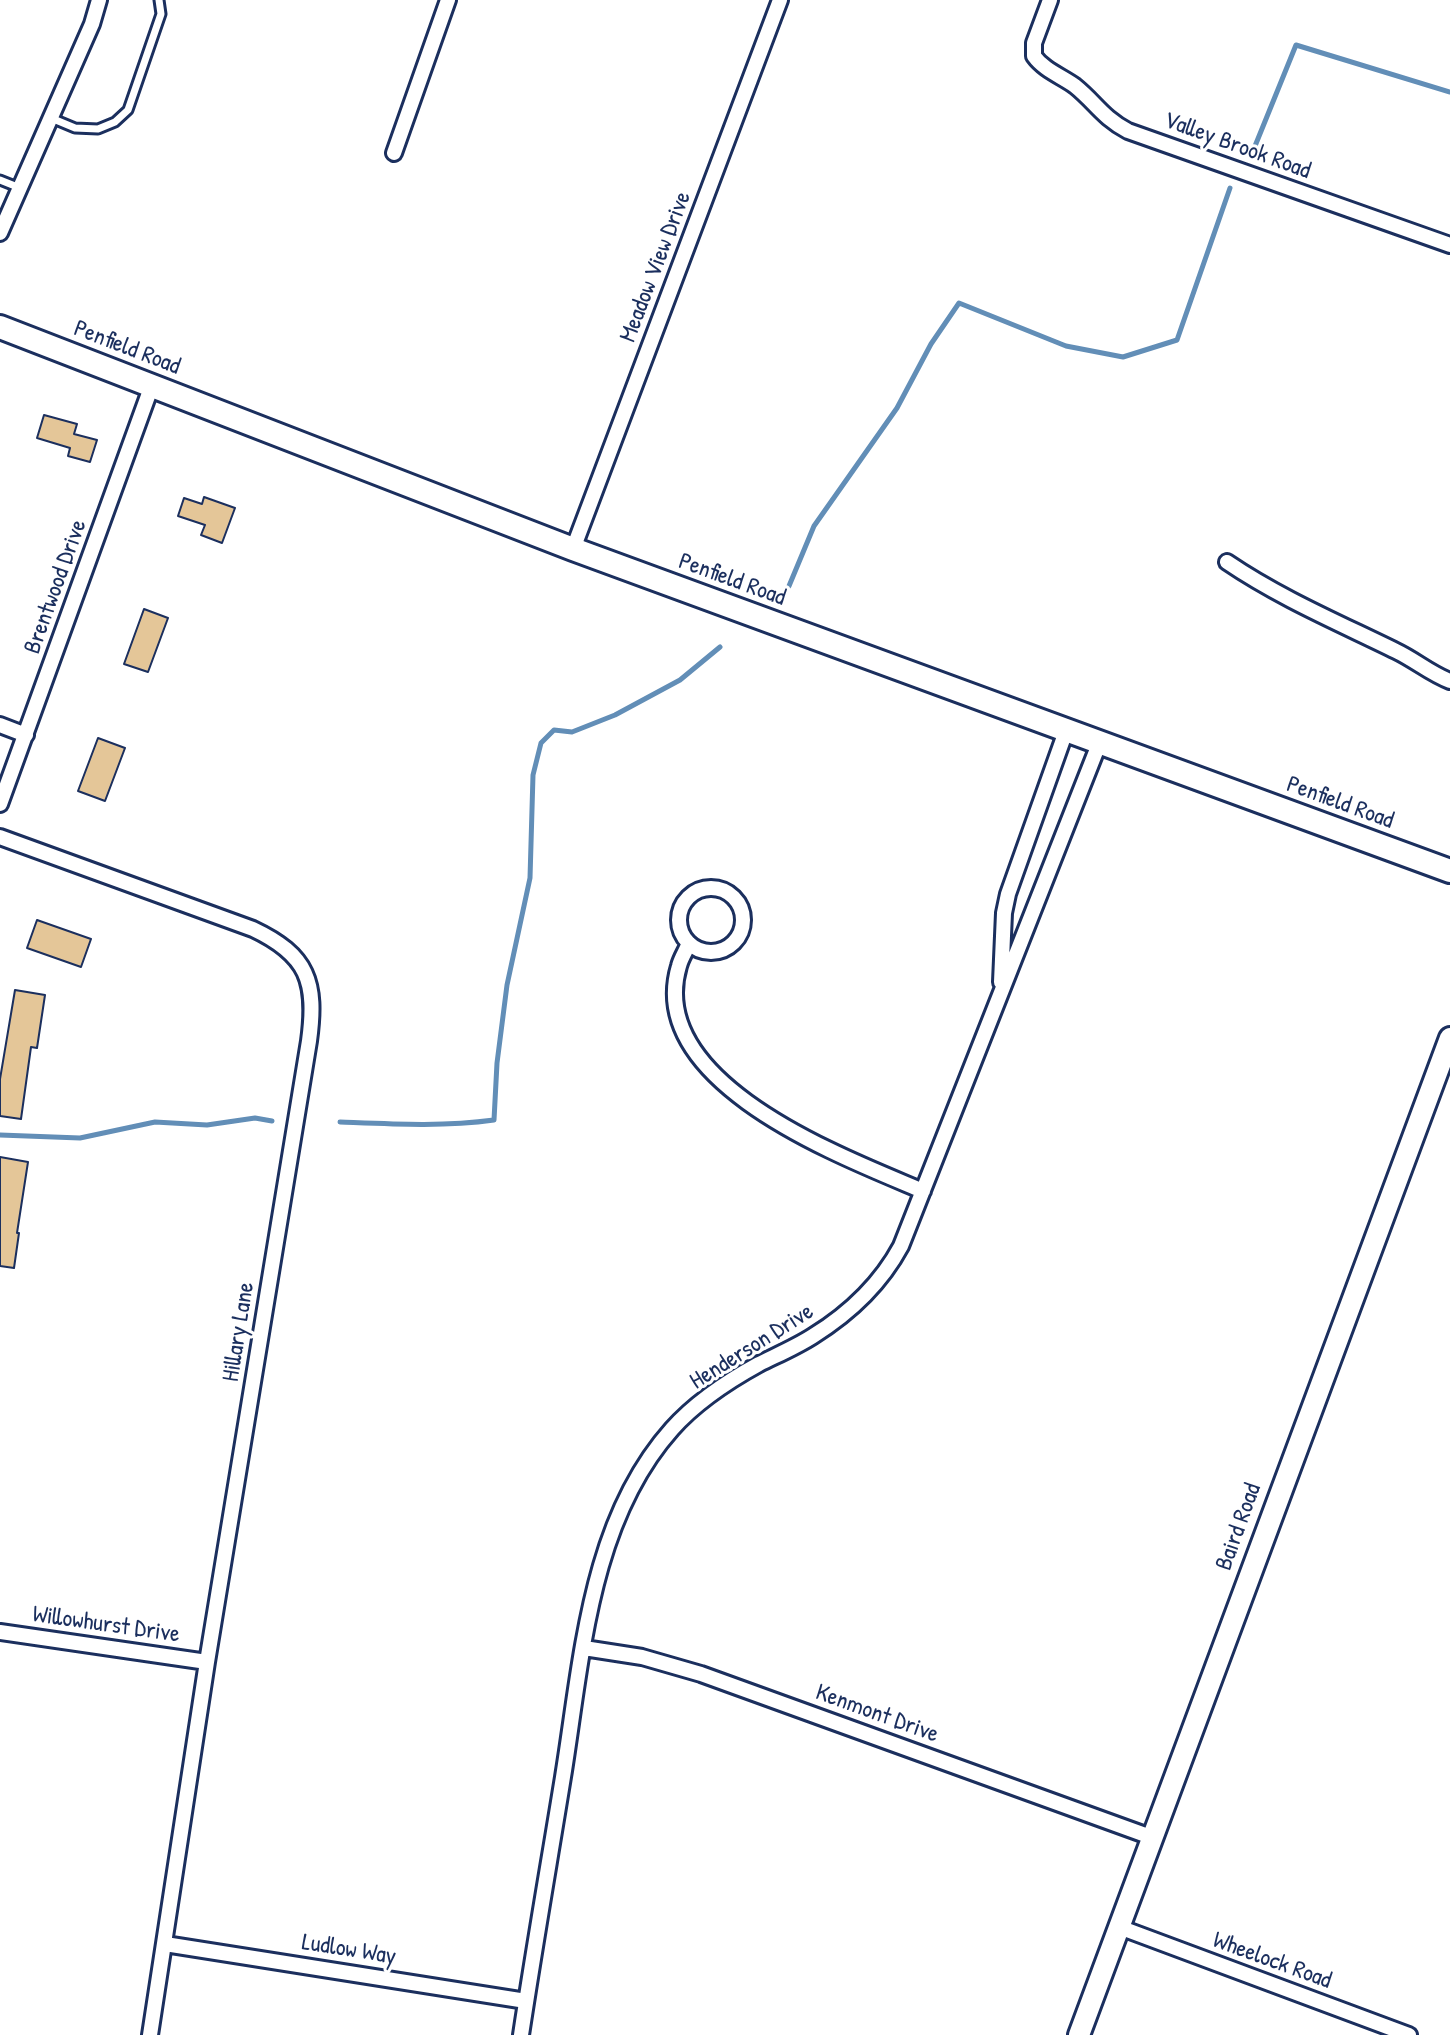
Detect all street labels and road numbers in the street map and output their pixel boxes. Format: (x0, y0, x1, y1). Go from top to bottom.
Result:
street label: Valley Brook Road (1160, 106, 1314, 186)
street label: Meadow View Drive (614, 188, 698, 346)
street label: Penfield Road (70, 315, 184, 381)
street label: Brentwood Drive (18, 516, 94, 658)
street label: Penfield Road (675, 547, 789, 613)
street label: Penfield Road (1283, 770, 1397, 836)
street label: Hillary Lane (217, 1280, 261, 1384)
street label: Henderson Drive (685, 1298, 819, 1396)
street label: Baird Road (1210, 1480, 1268, 1574)
street label: Willowhurst Drive (31, 1600, 181, 1650)
street label: Kenmont Drive (812, 1678, 942, 1750)
street label: Wheelock Road (1209, 1926, 1335, 1996)
street label: Ludlow Way (300, 1928, 398, 1972)

